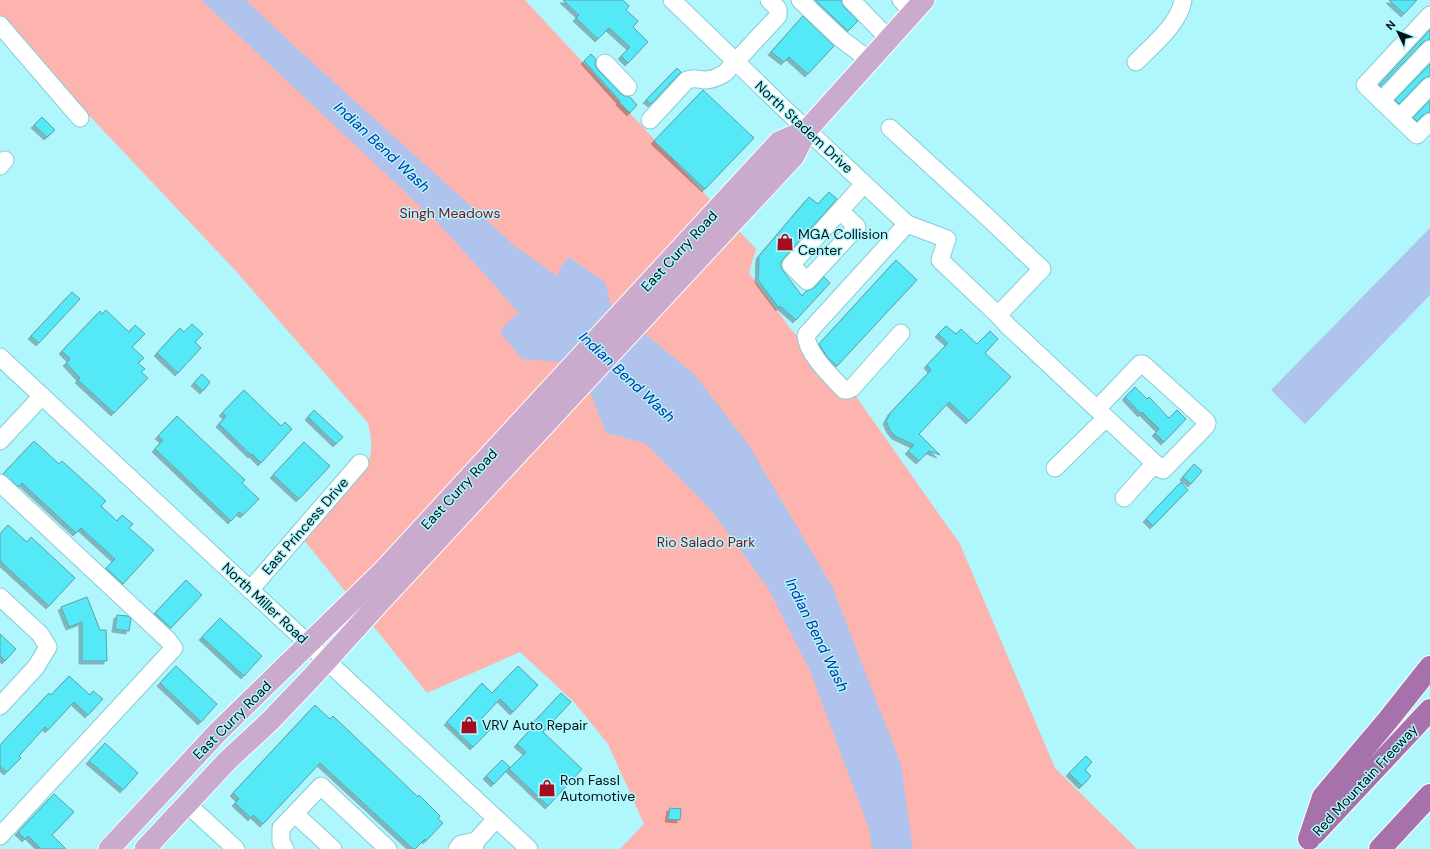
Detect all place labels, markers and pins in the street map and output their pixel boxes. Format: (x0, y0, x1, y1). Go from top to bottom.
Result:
place label: MGA Collision Center (798, 225, 888, 259)
shop icon: MGA Collision Center (775, 232, 795, 252)
shop icon: VRV Auto Repair (459, 715, 479, 735)
place label: VRV Auto Repair (482, 716, 588, 734)
place label: Ron Fassl Automotive (560, 771, 635, 805)
shop icon: Ron Fassl Automotive (537, 778, 557, 798)

